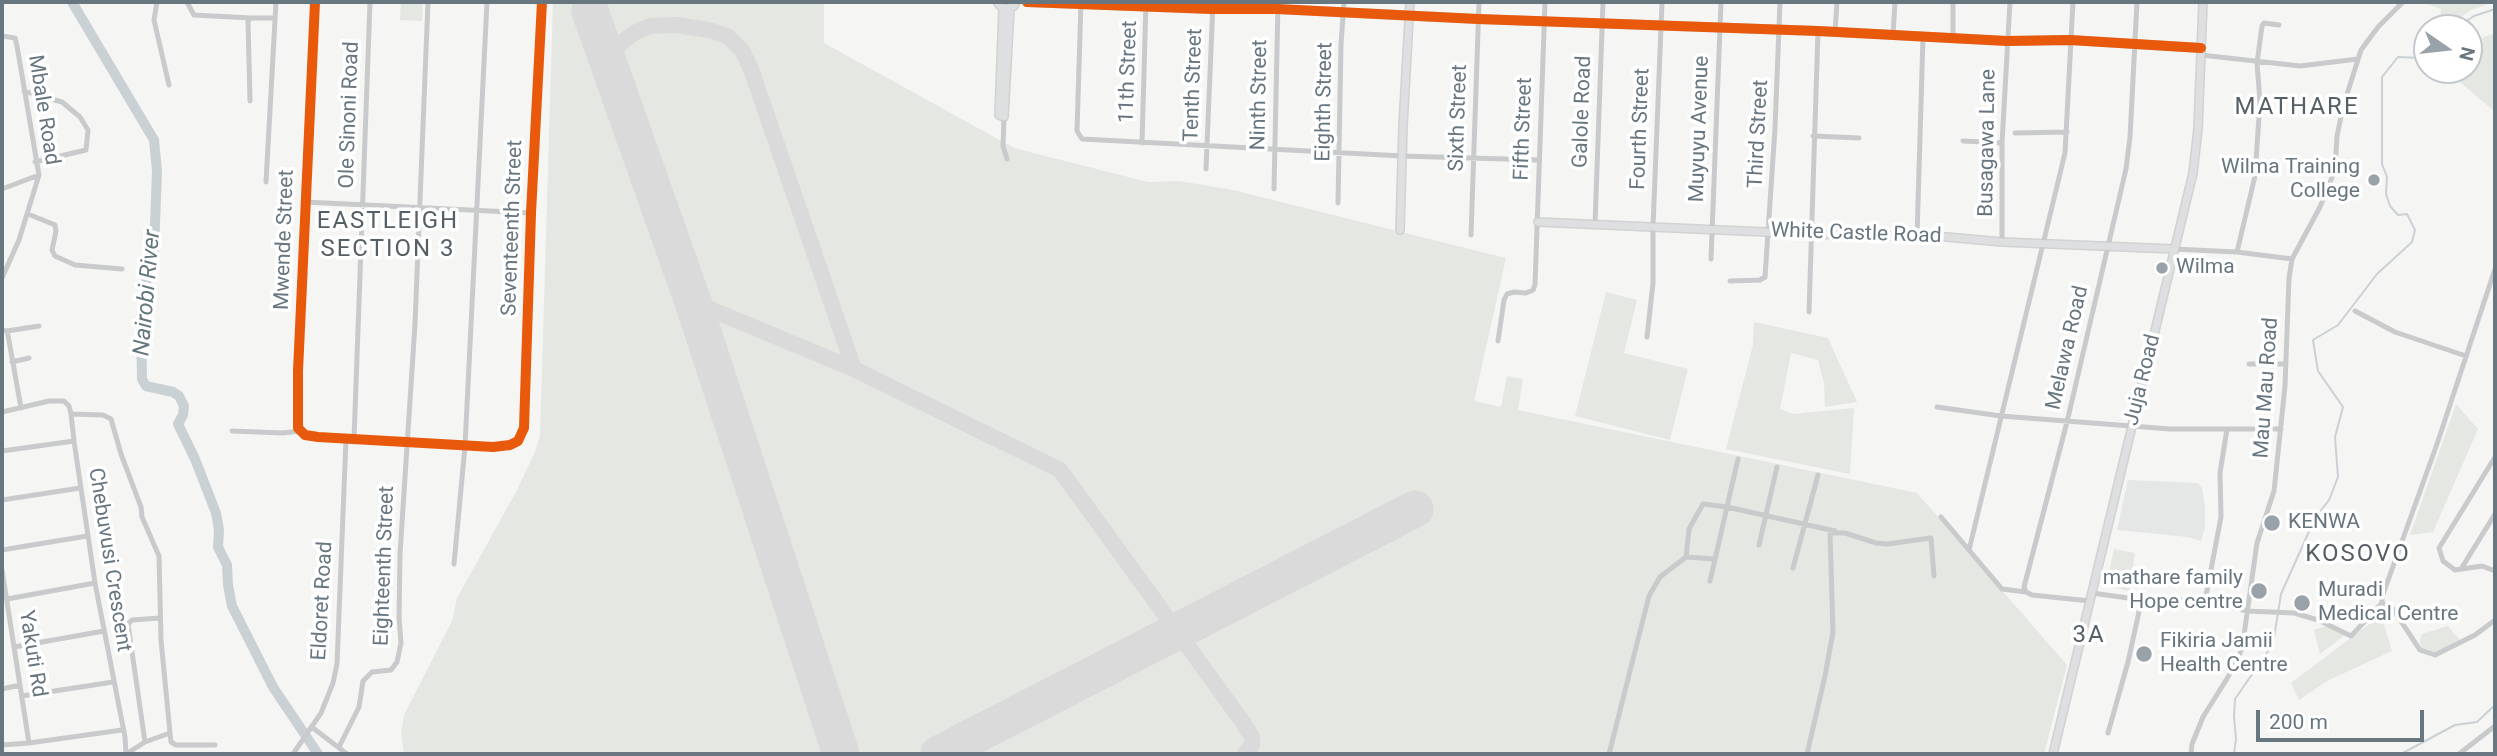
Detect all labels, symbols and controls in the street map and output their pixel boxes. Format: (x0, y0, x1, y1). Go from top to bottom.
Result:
north arrow (2413, 14, 2483, 84)
street label: 11th Street (1115, 20, 1143, 124)
street label: Tenth Street (1179, 28, 1209, 142)
street label: Ninth Street (1246, 39, 1274, 151)
street label: Ole Sinoni Road (335, 41, 365, 189)
street label: Eighth Street (1311, 42, 1339, 162)
text: N (2454, 44, 2480, 63)
street label: Mbale Road (22, 53, 64, 167)
street label: Galole Road (1568, 55, 1598, 169)
street label: Muyuyu Avenue (1685, 55, 1715, 203)
street label: Sixth Street (1445, 64, 1473, 172)
street label: Fourth Street (1626, 68, 1656, 190)
street label: Busagawa Lane (1974, 69, 2002, 217)
street label: Fifth Street (1510, 77, 1538, 181)
street label: Third Street (1744, 79, 1774, 189)
district label: MATHARE (2235, 94, 2359, 122)
street label: Seventeenth Street (497, 140, 529, 316)
place label: Wilma Training College (2221, 155, 2360, 205)
street label: Mwende Street (270, 169, 300, 311)
marker: Wilma Training College (2366, 172, 2382, 188)
district label: EASTLEIGH SECTION 3 (318, 208, 458, 264)
street label: White Castle Road (1770, 218, 1942, 250)
water label: Nairobi River (129, 229, 167, 357)
place label: Wilma (2176, 255, 2235, 281)
marker: Wilma (2154, 260, 2170, 276)
street label: Melawa Road (2041, 283, 2095, 413)
street label: Mau Mau Road (2250, 317, 2284, 459)
street label: Juja Road (2120, 332, 2166, 428)
street label: Chebuvusi Crescent (82, 466, 136, 654)
street label: Eighteenth Street (370, 486, 400, 646)
place label: KENWA (2288, 510, 2360, 536)
marker: KENWA (2262, 513, 2282, 533)
street label: Eldoret Road (307, 541, 339, 661)
district label: KOSOVO (2306, 541, 2410, 569)
place label: mathare family Hope centre (2103, 566, 2243, 616)
place label: Muradi Medical Centre (2318, 578, 2458, 628)
marker: mathare family Hope centre (2249, 581, 2269, 601)
marker: Muradi Medical Centre (2292, 593, 2312, 613)
street label: Yakuti Rd (13, 609, 51, 699)
district label: 3A (2073, 622, 2105, 650)
place label: Fikiria Jamii Health Centre (2160, 629, 2288, 679)
marker: Fikiria Jamii Health Centre (2134, 644, 2154, 664)
scale bar (2259, 696, 2427, 740)
text: 200 m (2269, 710, 2328, 734)

